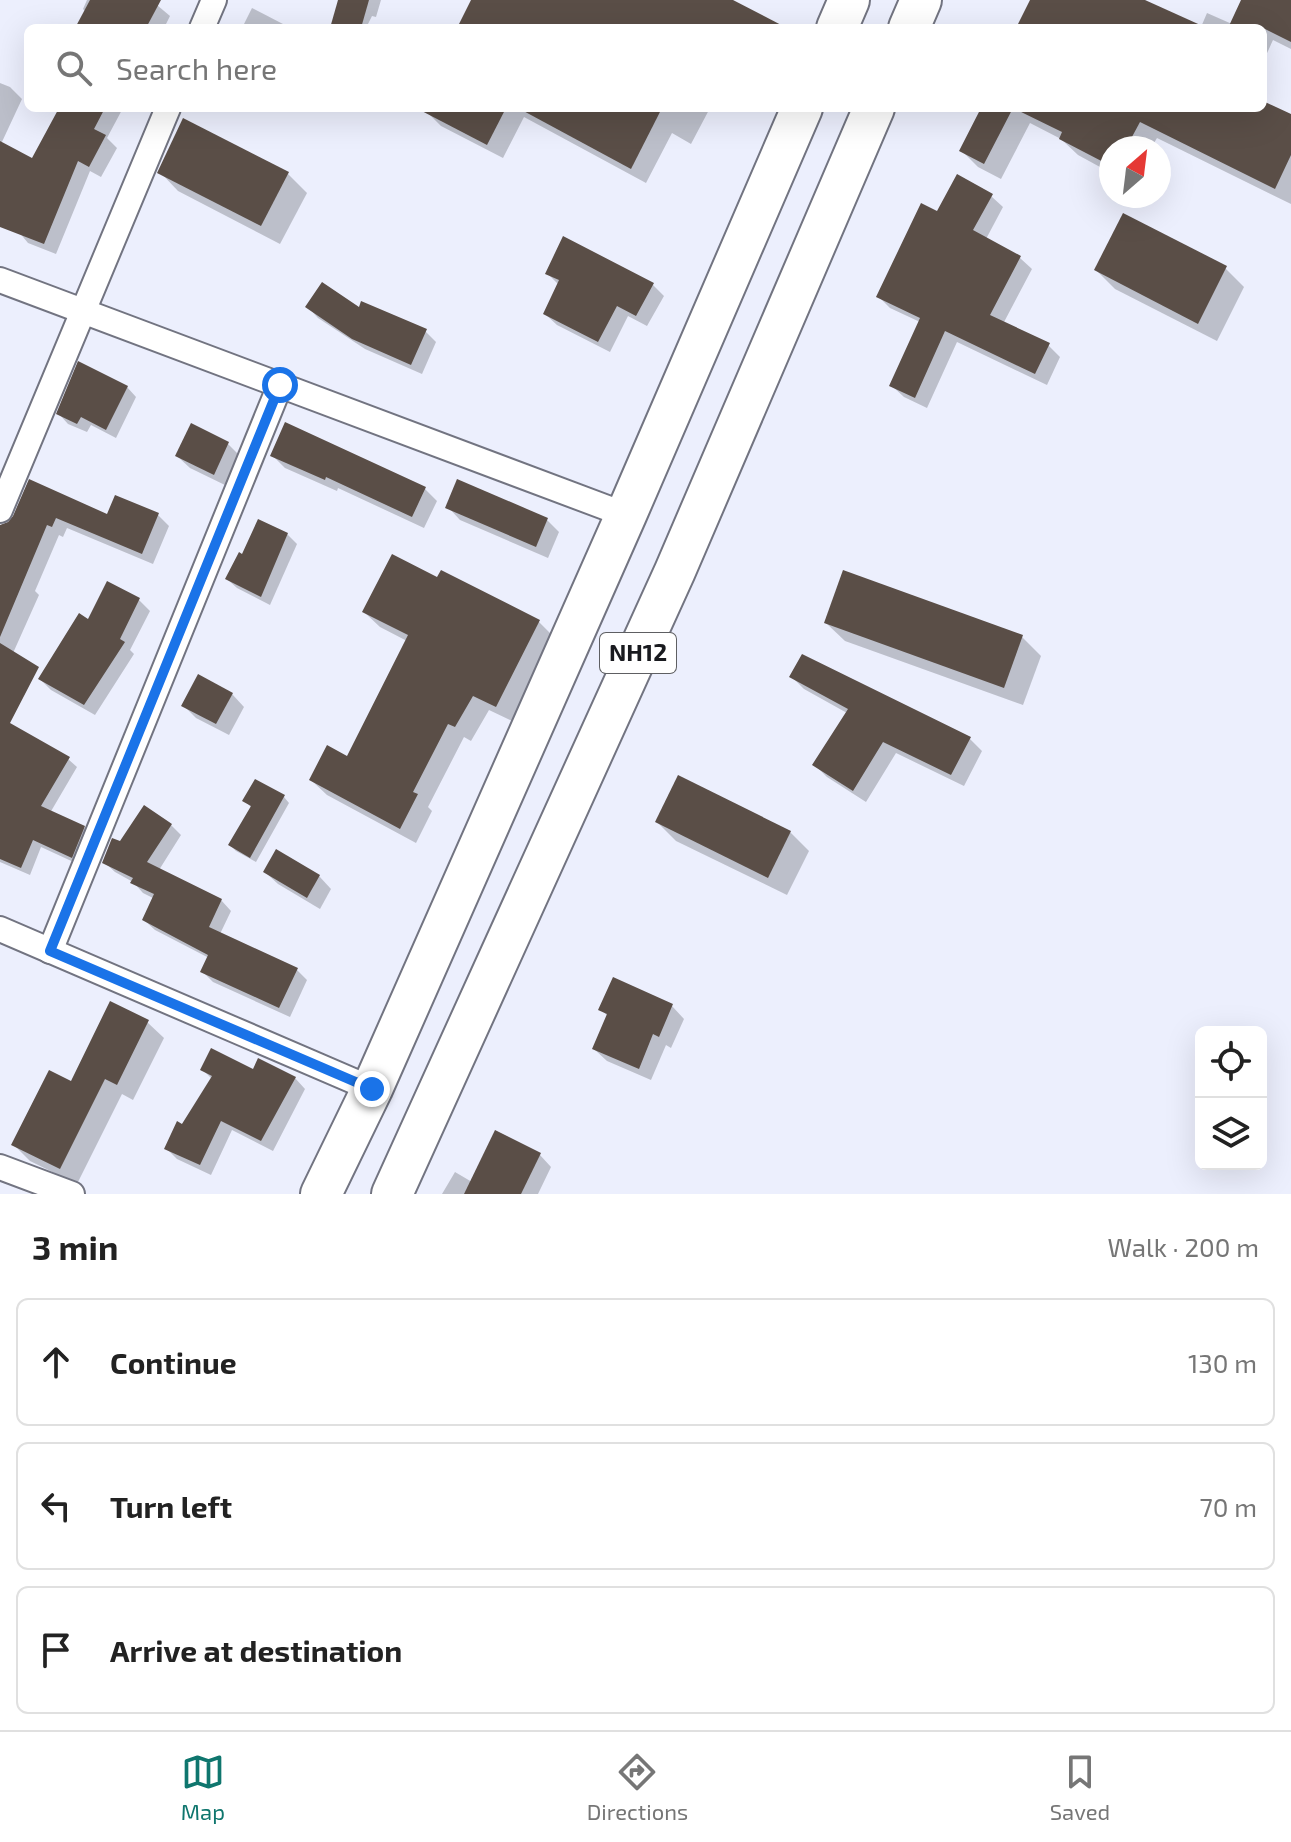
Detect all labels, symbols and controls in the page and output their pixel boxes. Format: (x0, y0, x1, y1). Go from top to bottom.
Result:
search box (24, 24, 1267, 112)
icon: search (52, 46, 96, 90)
text: Search here (116, 50, 277, 86)
north arrow (1099, 136, 1171, 208)
route start (262, 367, 298, 403)
road number: NH12 (600, 633, 676, 673)
map controls (1195, 1026, 1267, 1170)
button: locate (1195, 1026, 1267, 1098)
route end (354, 1071, 390, 1107)
button: layers (1195, 1098, 1267, 1170)
text: 3 min (32, 1226, 118, 1267)
text: Walk · 200 m (1107, 1231, 1259, 1262)
icon: ahead (34, 1340, 78, 1384)
text: Continue (110, 1344, 237, 1380)
text: 130 m (1188, 1347, 1257, 1378)
icon: left (34, 1484, 78, 1528)
text: Turn left (110, 1488, 232, 1524)
text: 70 m (1199, 1491, 1257, 1522)
icon: arrive (34, 1628, 78, 1672)
text: Arrive at destination (110, 1632, 402, 1668)
tab: Map (181, 1750, 225, 1824)
tab: Directions (587, 1750, 688, 1824)
tab: Saved (1050, 1750, 1110, 1824)

